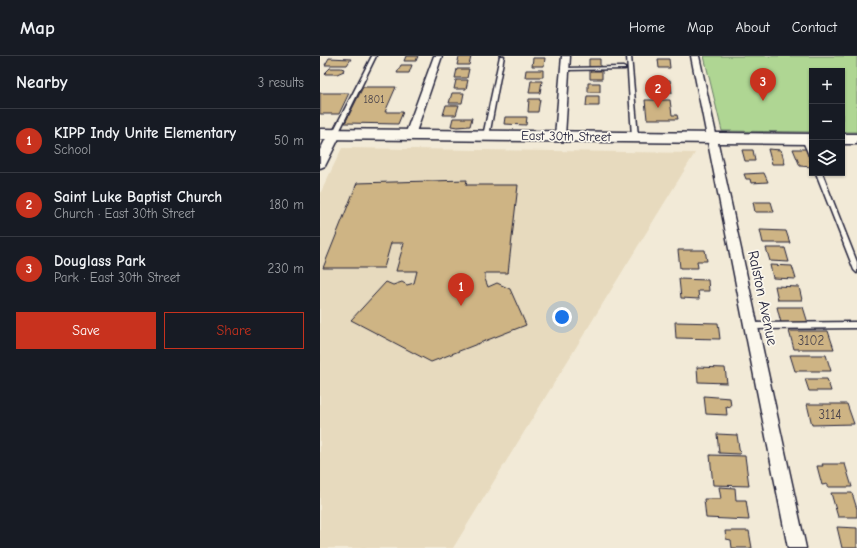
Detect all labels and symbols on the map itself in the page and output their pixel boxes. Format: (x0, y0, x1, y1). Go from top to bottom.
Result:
pin: 3 (750, 68, 776, 101)
pin: 2 (645, 75, 671, 108)
house number: 1801 (363, 93, 385, 106)
street label: East 30th Street (521, 128, 612, 144)
street label: Ralston Avenue (744, 249, 782, 348)
pin: 1 (448, 273, 474, 306)
your location (552, 307, 572, 327)
house number: 3102 (798, 333, 824, 348)
house number: 3114 (818, 407, 842, 422)

